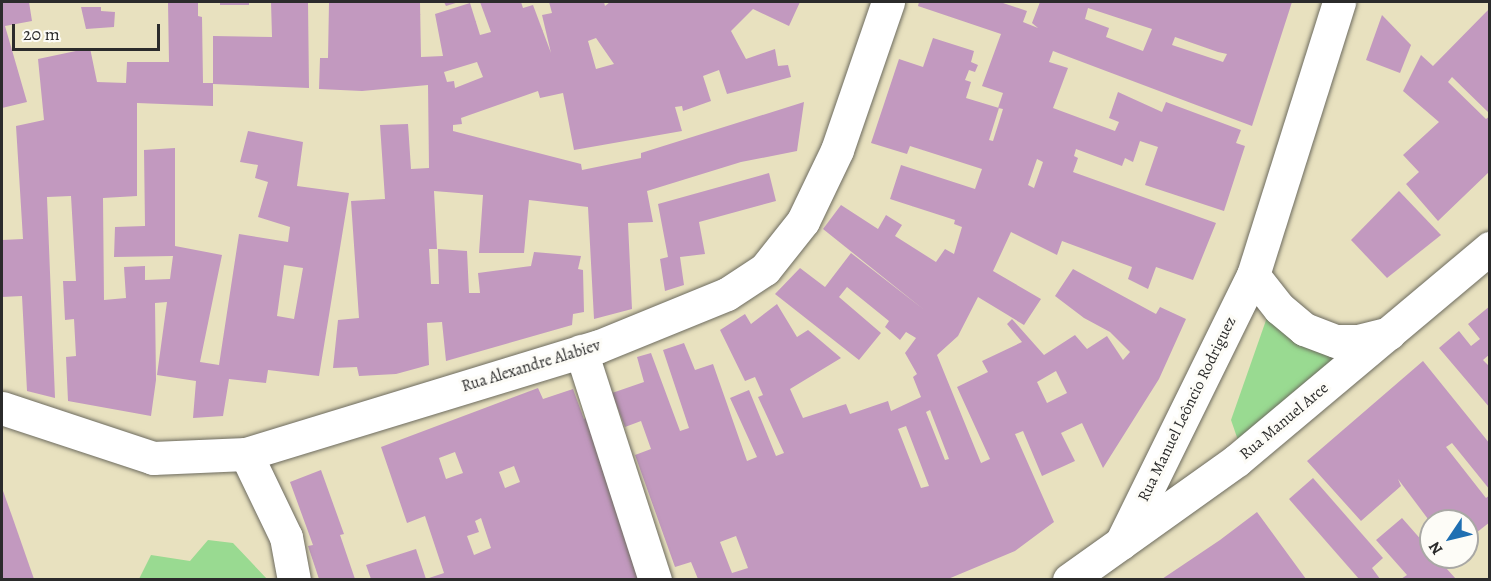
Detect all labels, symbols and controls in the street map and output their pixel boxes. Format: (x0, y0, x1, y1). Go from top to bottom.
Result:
scale bar (15, 12, 164, 50)
text: 20 m (23, 22, 60, 46)
street label: Rua Manuel Leôncio Rodriguez (1134, 313, 1240, 505)
street label: Rua Alexandre Alabiev (459, 336, 603, 396)
street label: Rua Manuel Arce (1236, 378, 1332, 464)
north arrow (1419, 509, 1479, 569)
text: N (1424, 537, 1448, 559)

